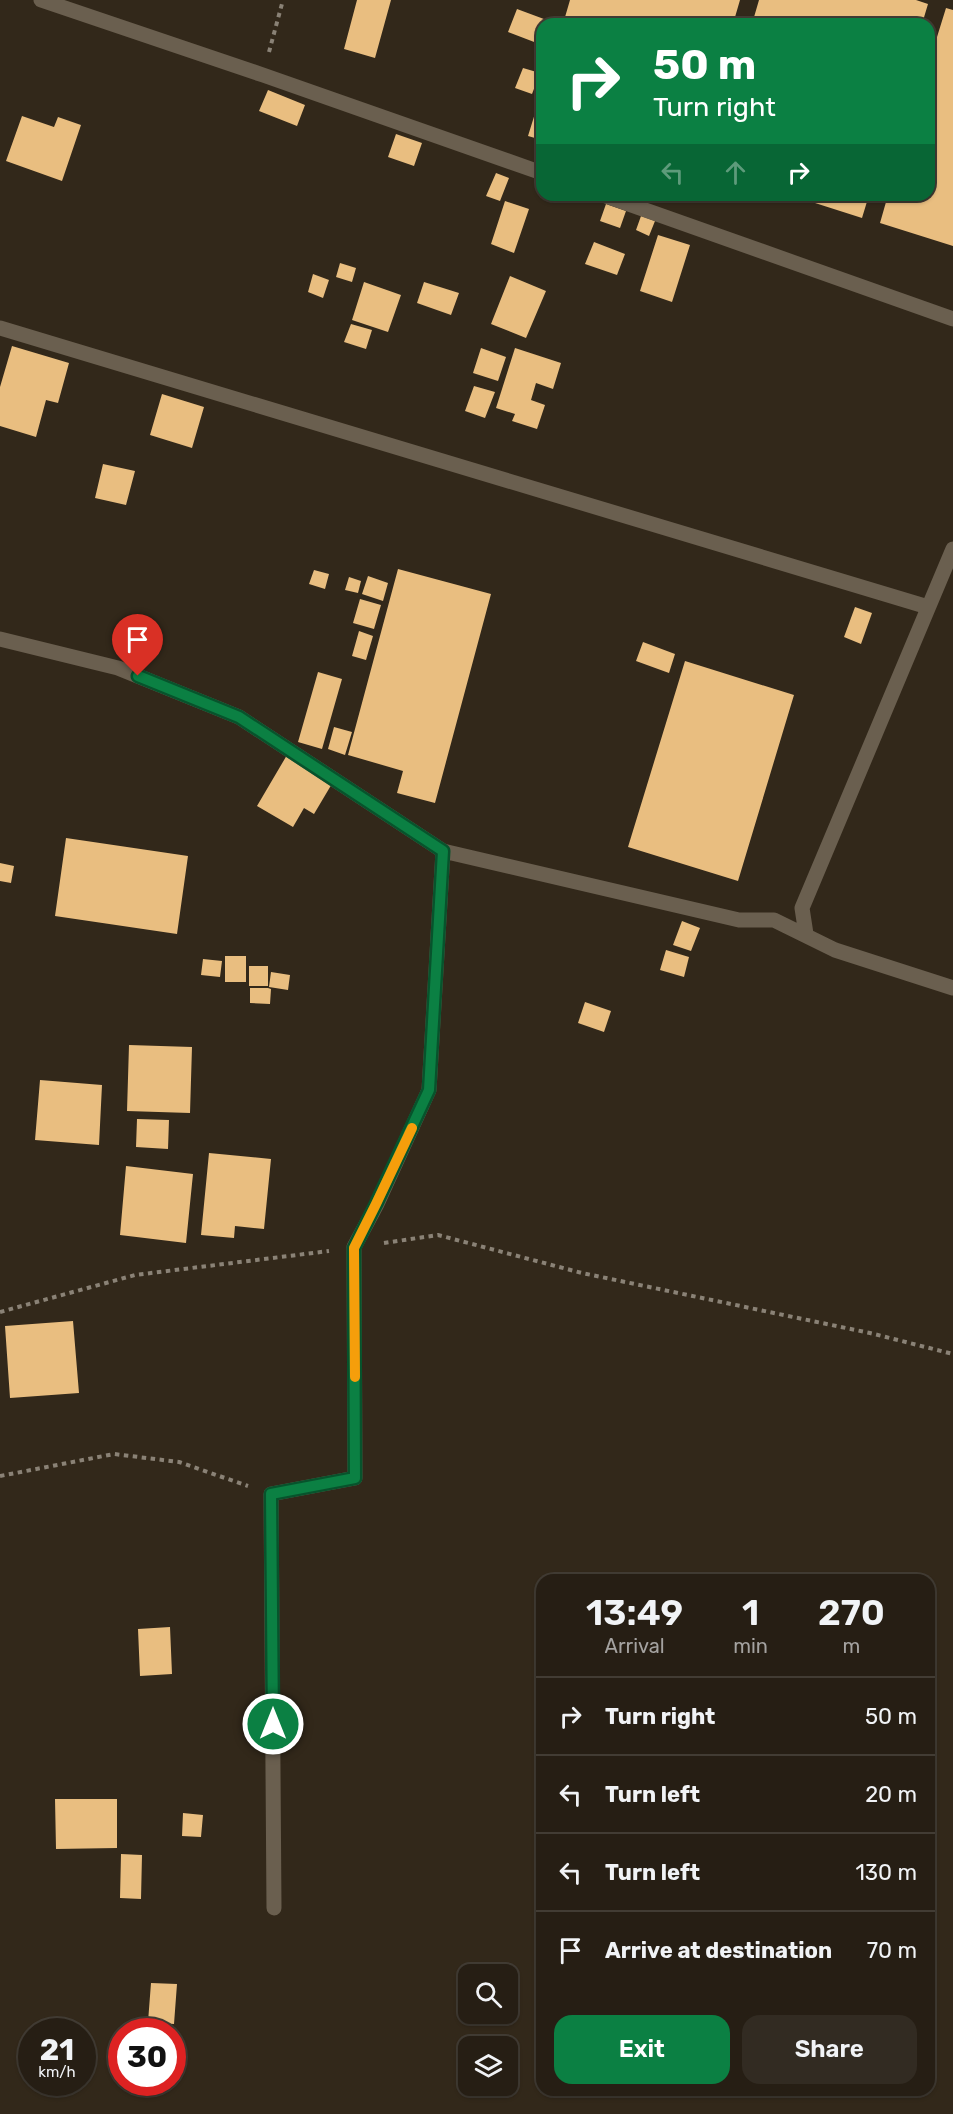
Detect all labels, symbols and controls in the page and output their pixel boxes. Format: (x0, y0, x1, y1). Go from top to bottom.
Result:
text: 50 m (653, 40, 756, 90)
icon: right (554, 42, 632, 120)
text: Turn right (653, 91, 776, 123)
icon: left (656, 156, 689, 189)
icon: ahead (719, 156, 752, 189)
icon: right (782, 156, 815, 189)
pin (112, 614, 163, 676)
icon: arrive (121, 623, 154, 656)
text: 13:49 (586, 1591, 683, 1634)
text: 1 (742, 1591, 759, 1634)
text: 270 (818, 1591, 885, 1634)
text: Arrival (605, 1634, 665, 1658)
text: min (733, 1634, 768, 1658)
text: m (843, 1634, 860, 1658)
position arrow (241, 1692, 305, 1756)
icon: right (554, 1700, 587, 1733)
text: Turn right (605, 1703, 715, 1730)
text: 50 m (865, 1703, 917, 1730)
icon: left (554, 1778, 587, 1811)
text: Turn left (605, 1781, 700, 1808)
text: 20 m (865, 1781, 917, 1808)
icon: left (554, 1856, 587, 1889)
text: Turn left (605, 1859, 700, 1886)
text: 130 m (855, 1859, 917, 1886)
icon: arrive (554, 1934, 587, 1967)
text: Arrive at destination (605, 1937, 832, 1964)
text: 70 m (867, 1937, 917, 1964)
map controls (458, 1964, 518, 2096)
button: search (458, 1964, 518, 2024)
button: Exit (554, 2015, 730, 2084)
button: Share (742, 2015, 917, 2084)
speed limit sign: 30 (108, 2018, 186, 2096)
text: 21 (40, 2032, 74, 2068)
button: layers (458, 2036, 518, 2096)
text: km/h (38, 2063, 76, 2081)

